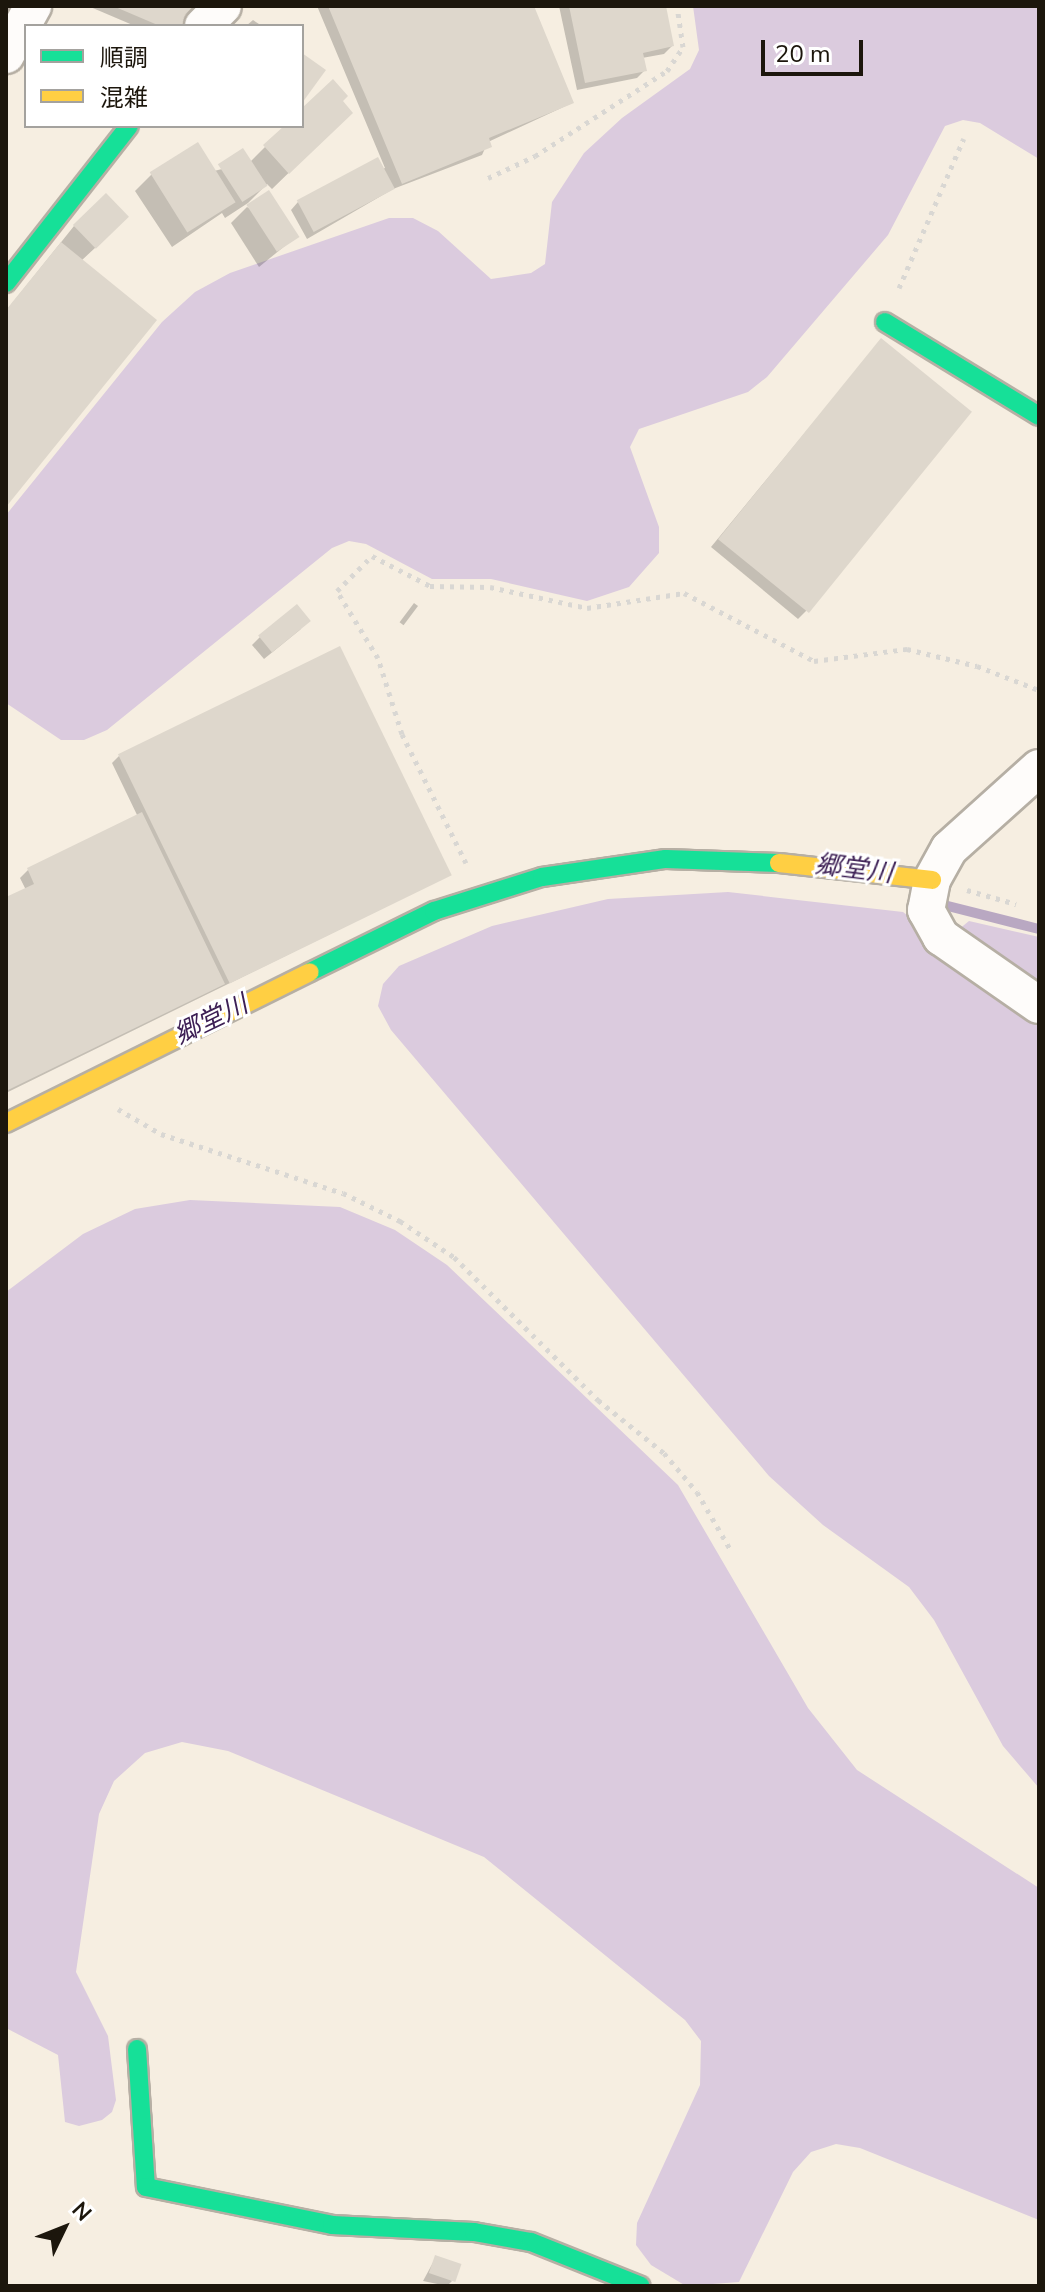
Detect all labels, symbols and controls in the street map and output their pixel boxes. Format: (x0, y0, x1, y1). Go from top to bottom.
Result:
legend (24, 24, 304, 128)
scale bar (765, 24, 867, 74)
text: 20 m (775, 38, 831, 70)
text: 順調 (100, 42, 148, 74)
text: 混雑 (100, 82, 148, 114)
water label: 郷堂川 (813, 849, 895, 889)
water label: 郷堂川 (169, 989, 253, 1051)
north arrow (24, 2188, 104, 2268)
text: N (65, 2195, 98, 2228)

